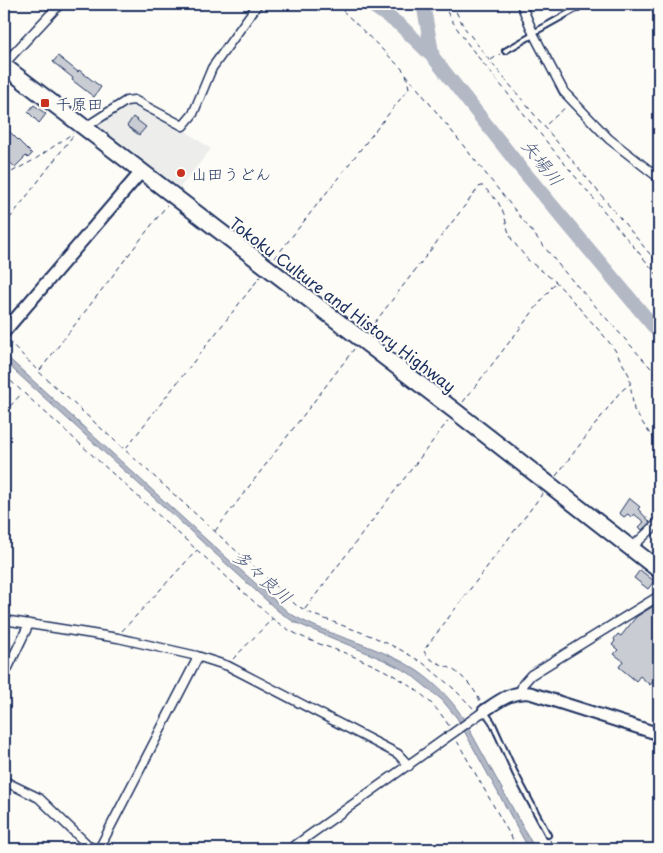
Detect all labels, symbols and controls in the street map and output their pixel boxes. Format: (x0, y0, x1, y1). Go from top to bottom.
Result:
place label: 千原田 (55, 91, 103, 115)
marker: 千原田 (39, 97, 51, 109)
water label: 矢場川 (516, 133, 570, 191)
place label: 山田うどん (191, 161, 271, 185)
marker: 山田うどん (175, 167, 187, 179)
street label: Tokoku Culture and History Highway (225, 211, 461, 397)
water label: 多々良川 (227, 542, 299, 610)

